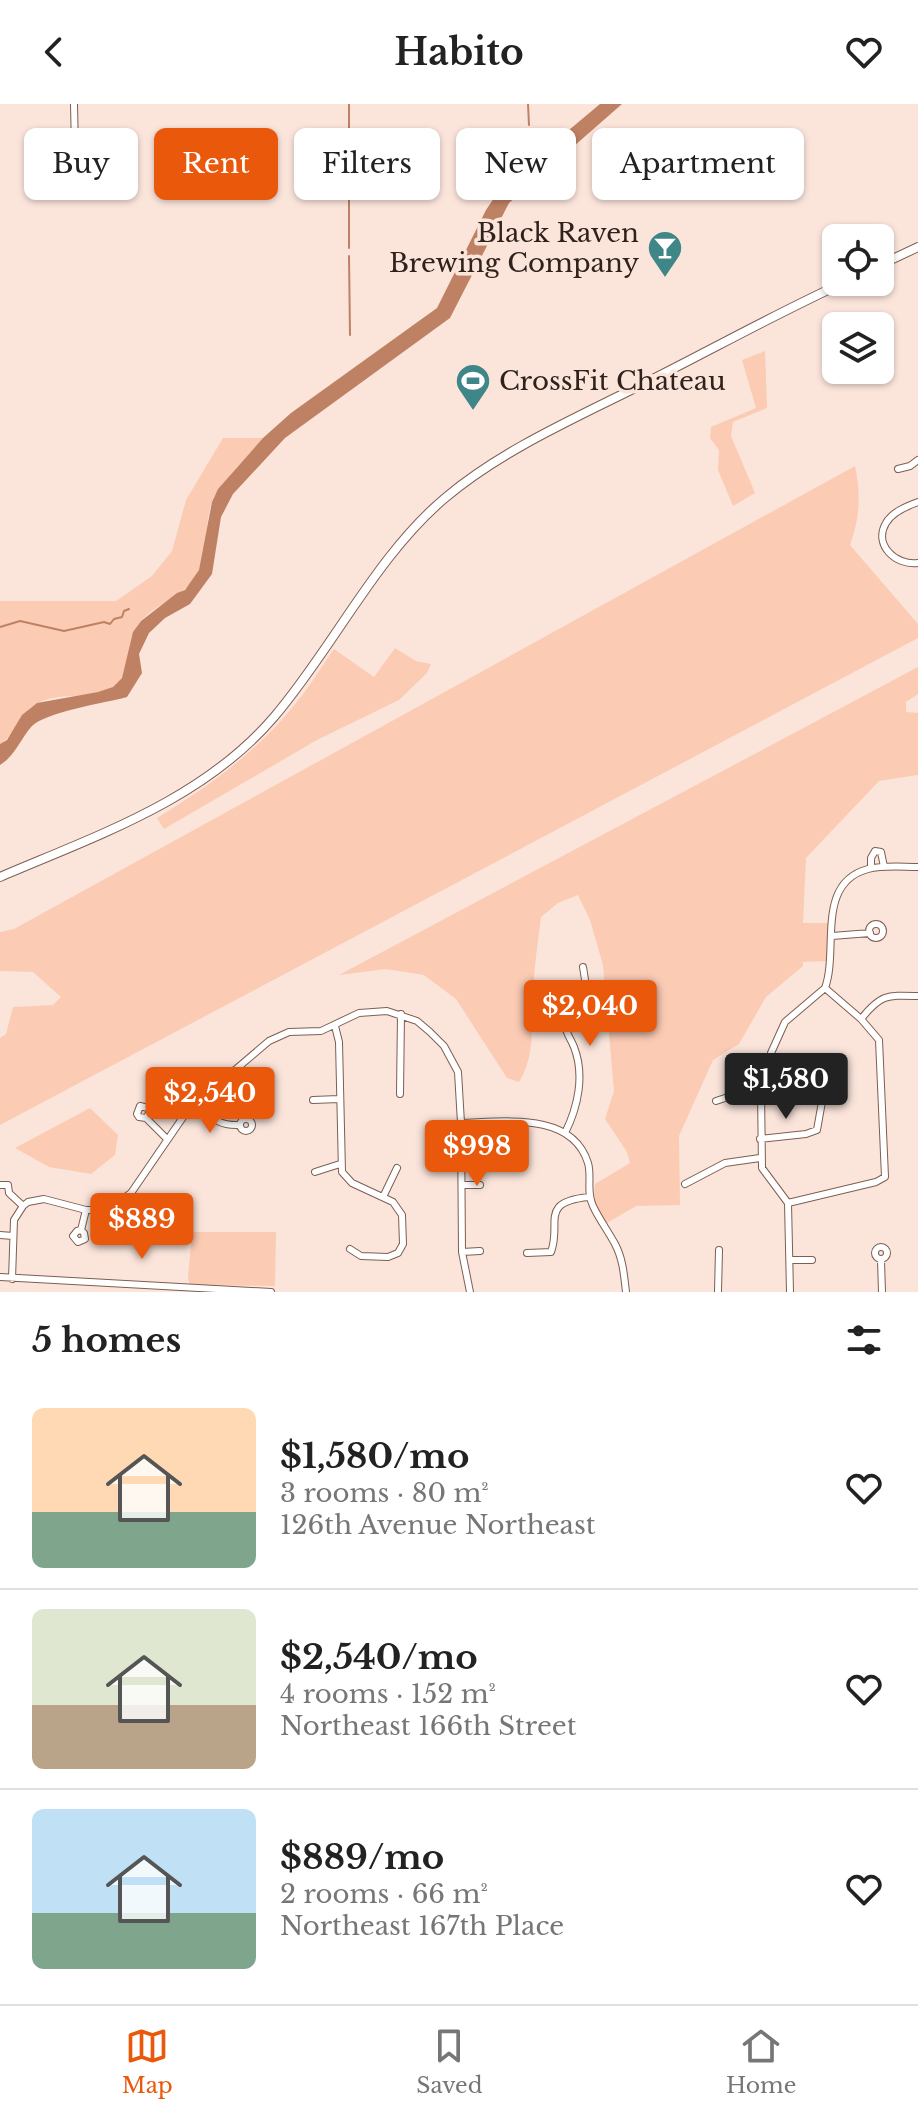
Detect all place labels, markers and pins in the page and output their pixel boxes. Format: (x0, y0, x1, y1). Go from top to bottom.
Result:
place label: Black Raven Brewing Company (389, 217, 639, 279)
bar icon: Black Raven Brewing Company (646, 229, 684, 279)
sports icon: CrossFit Chateau (454, 362, 492, 412)
place label: CrossFit Chateau (499, 365, 726, 397)
pin: $2,040 (525, 980, 655, 1048)
pin: $1,580 (721, 1053, 851, 1121)
pin: $2,540 (145, 1067, 275, 1135)
pin: $998 (430, 1120, 524, 1188)
pin: $889 (95, 1193, 189, 1261)

